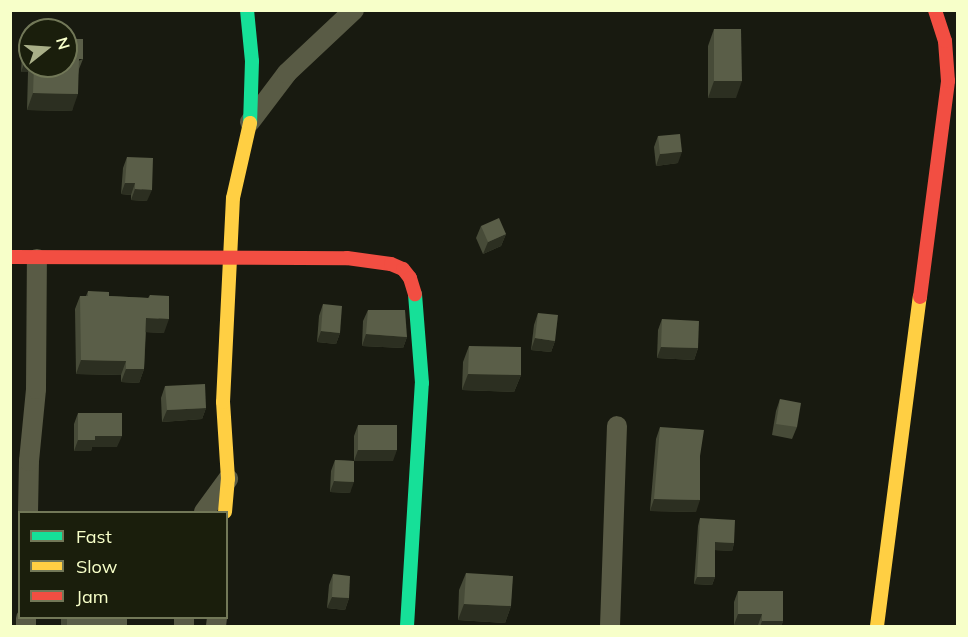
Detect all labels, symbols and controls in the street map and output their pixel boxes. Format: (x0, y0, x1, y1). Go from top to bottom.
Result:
north arrow (18, 18, 78, 78)
text: N (52, 35, 75, 52)
legend (18, 511, 228, 619)
text: Fast (76, 525, 112, 548)
text: Slow (76, 555, 117, 578)
text: Jam (76, 585, 109, 608)

